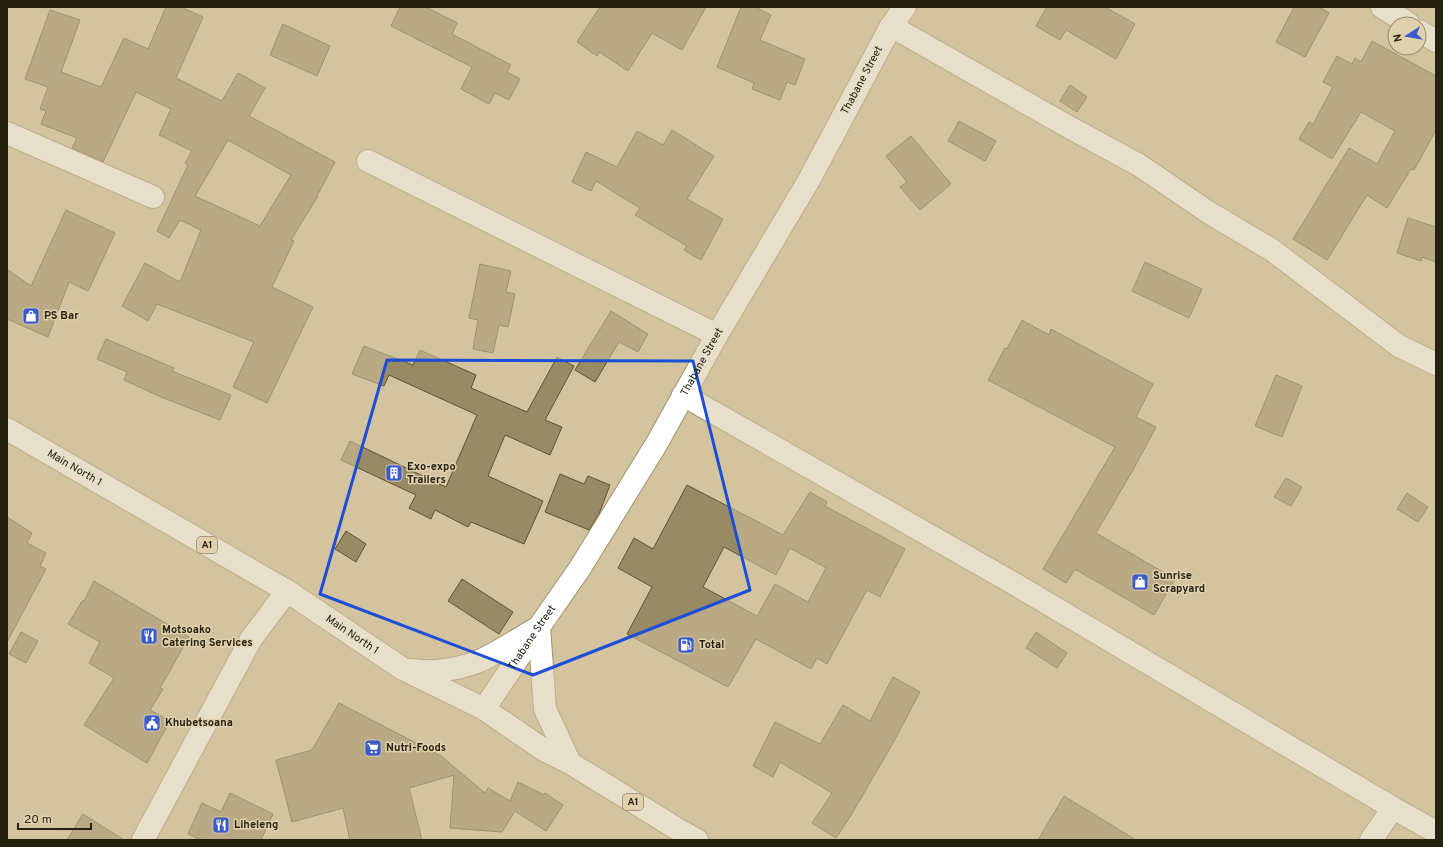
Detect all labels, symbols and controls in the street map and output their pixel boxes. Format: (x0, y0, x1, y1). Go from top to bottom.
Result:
north arrow (1387, 16, 1427, 56)
text: N (1391, 33, 1406, 43)
street label: Thabane Street (838, 44, 886, 117)
shop icon: PS Bar (21, 306, 41, 326)
place label: PS Bar (44, 309, 79, 323)
street label: Thabane Street (677, 325, 727, 399)
street label: Main North 1 (45, 447, 104, 489)
place label: Exo-expo Trailers (407, 460, 456, 487)
building icon: Exo-expo Trailers (384, 463, 404, 483)
road number: A1 (197, 537, 217, 553)
place label: Sunrise Scrapyard (1153, 569, 1205, 596)
shop icon: Sunrise Scrapyard (1130, 572, 1150, 592)
street label: Thabane Street (505, 602, 559, 673)
street label: Main North 1 (323, 612, 381, 658)
place label: Motsoako Catering Services (162, 623, 253, 650)
restaurant icon: Motsoako Catering Services (139, 626, 159, 646)
fuel station icon: Total (676, 635, 696, 655)
place label: Total (699, 638, 724, 652)
public building icon: Khubetsoana (142, 713, 162, 733)
place label: Khubetsoana (165, 716, 233, 730)
supermarket icon: Nutri-Foods (363, 738, 383, 758)
place label: Nutri-Foods (386, 741, 446, 755)
road number: A1 (623, 794, 643, 810)
scale bar (18, 805, 91, 831)
text: 20 m (24, 812, 52, 828)
restaurant icon: Liheleng (211, 815, 231, 835)
place label: Liheleng (234, 818, 278, 832)

